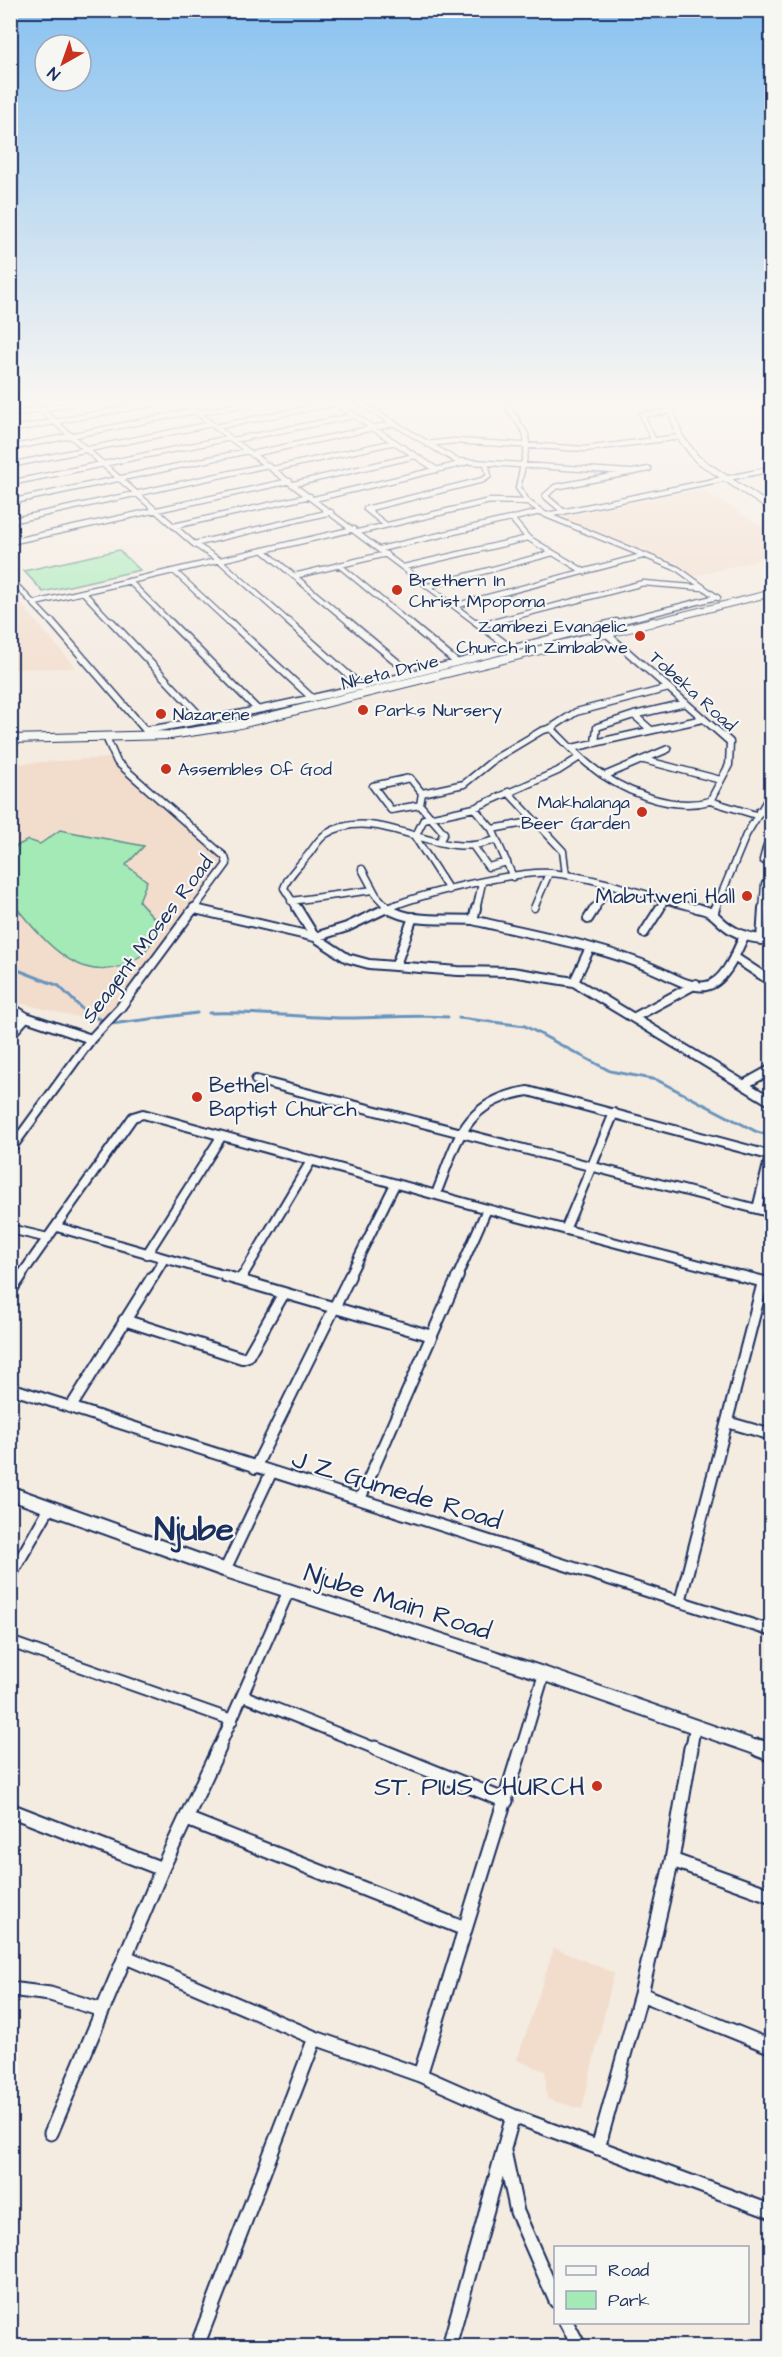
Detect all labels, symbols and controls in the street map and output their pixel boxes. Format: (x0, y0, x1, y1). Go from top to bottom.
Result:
north arrow (33, 33, 93, 93)
text: N (43, 62, 65, 85)
place label: Brethern In Christ Mpopoma (409, 568, 545, 614)
marker: Brethern In Christ Mpopoma (390, 583, 404, 597)
place label: Zambezi Evangelic Church in Zimbabwe (456, 614, 628, 660)
marker: Zambezi Evangelic Church in Zimbabwe (633, 629, 647, 643)
street label: Tobeka Road (643, 645, 742, 737)
street label: Nketa Drive (339, 648, 441, 697)
place label: Parks Nursery (375, 698, 502, 724)
place label: Nazarene (173, 702, 250, 727)
marker: Parks Nursery (356, 703, 370, 717)
marker: Nazarene (154, 707, 168, 721)
place label: Assembles Of God (178, 757, 332, 782)
marker: Assembles Of God (159, 762, 173, 776)
place label: Makhalanga Beer Garden (521, 790, 630, 836)
marker: Makhalanga Beer Garden (635, 805, 649, 819)
street label: Seagent Moses Road (75, 849, 222, 1030)
place label: Mabutweni Hall (596, 882, 735, 911)
marker: Mabutweni Hall (740, 889, 754, 903)
place label: Bethel Baptist Church (209, 1071, 357, 1125)
marker: Bethel Baptist Church (190, 1090, 204, 1104)
street label: J Z Gumede Road (287, 1441, 506, 1539)
district label: Njube (154, 1507, 234, 1553)
street label: Njube Main Road (299, 1555, 496, 1649)
place label: ST. PIUS CHURCH (374, 1769, 585, 1805)
marker: ST. PIUS CHURCH (590, 1779, 604, 1793)
legend (554, 2246, 749, 2324)
text: Road (608, 2258, 649, 2283)
text: Park (608, 2288, 650, 2313)

